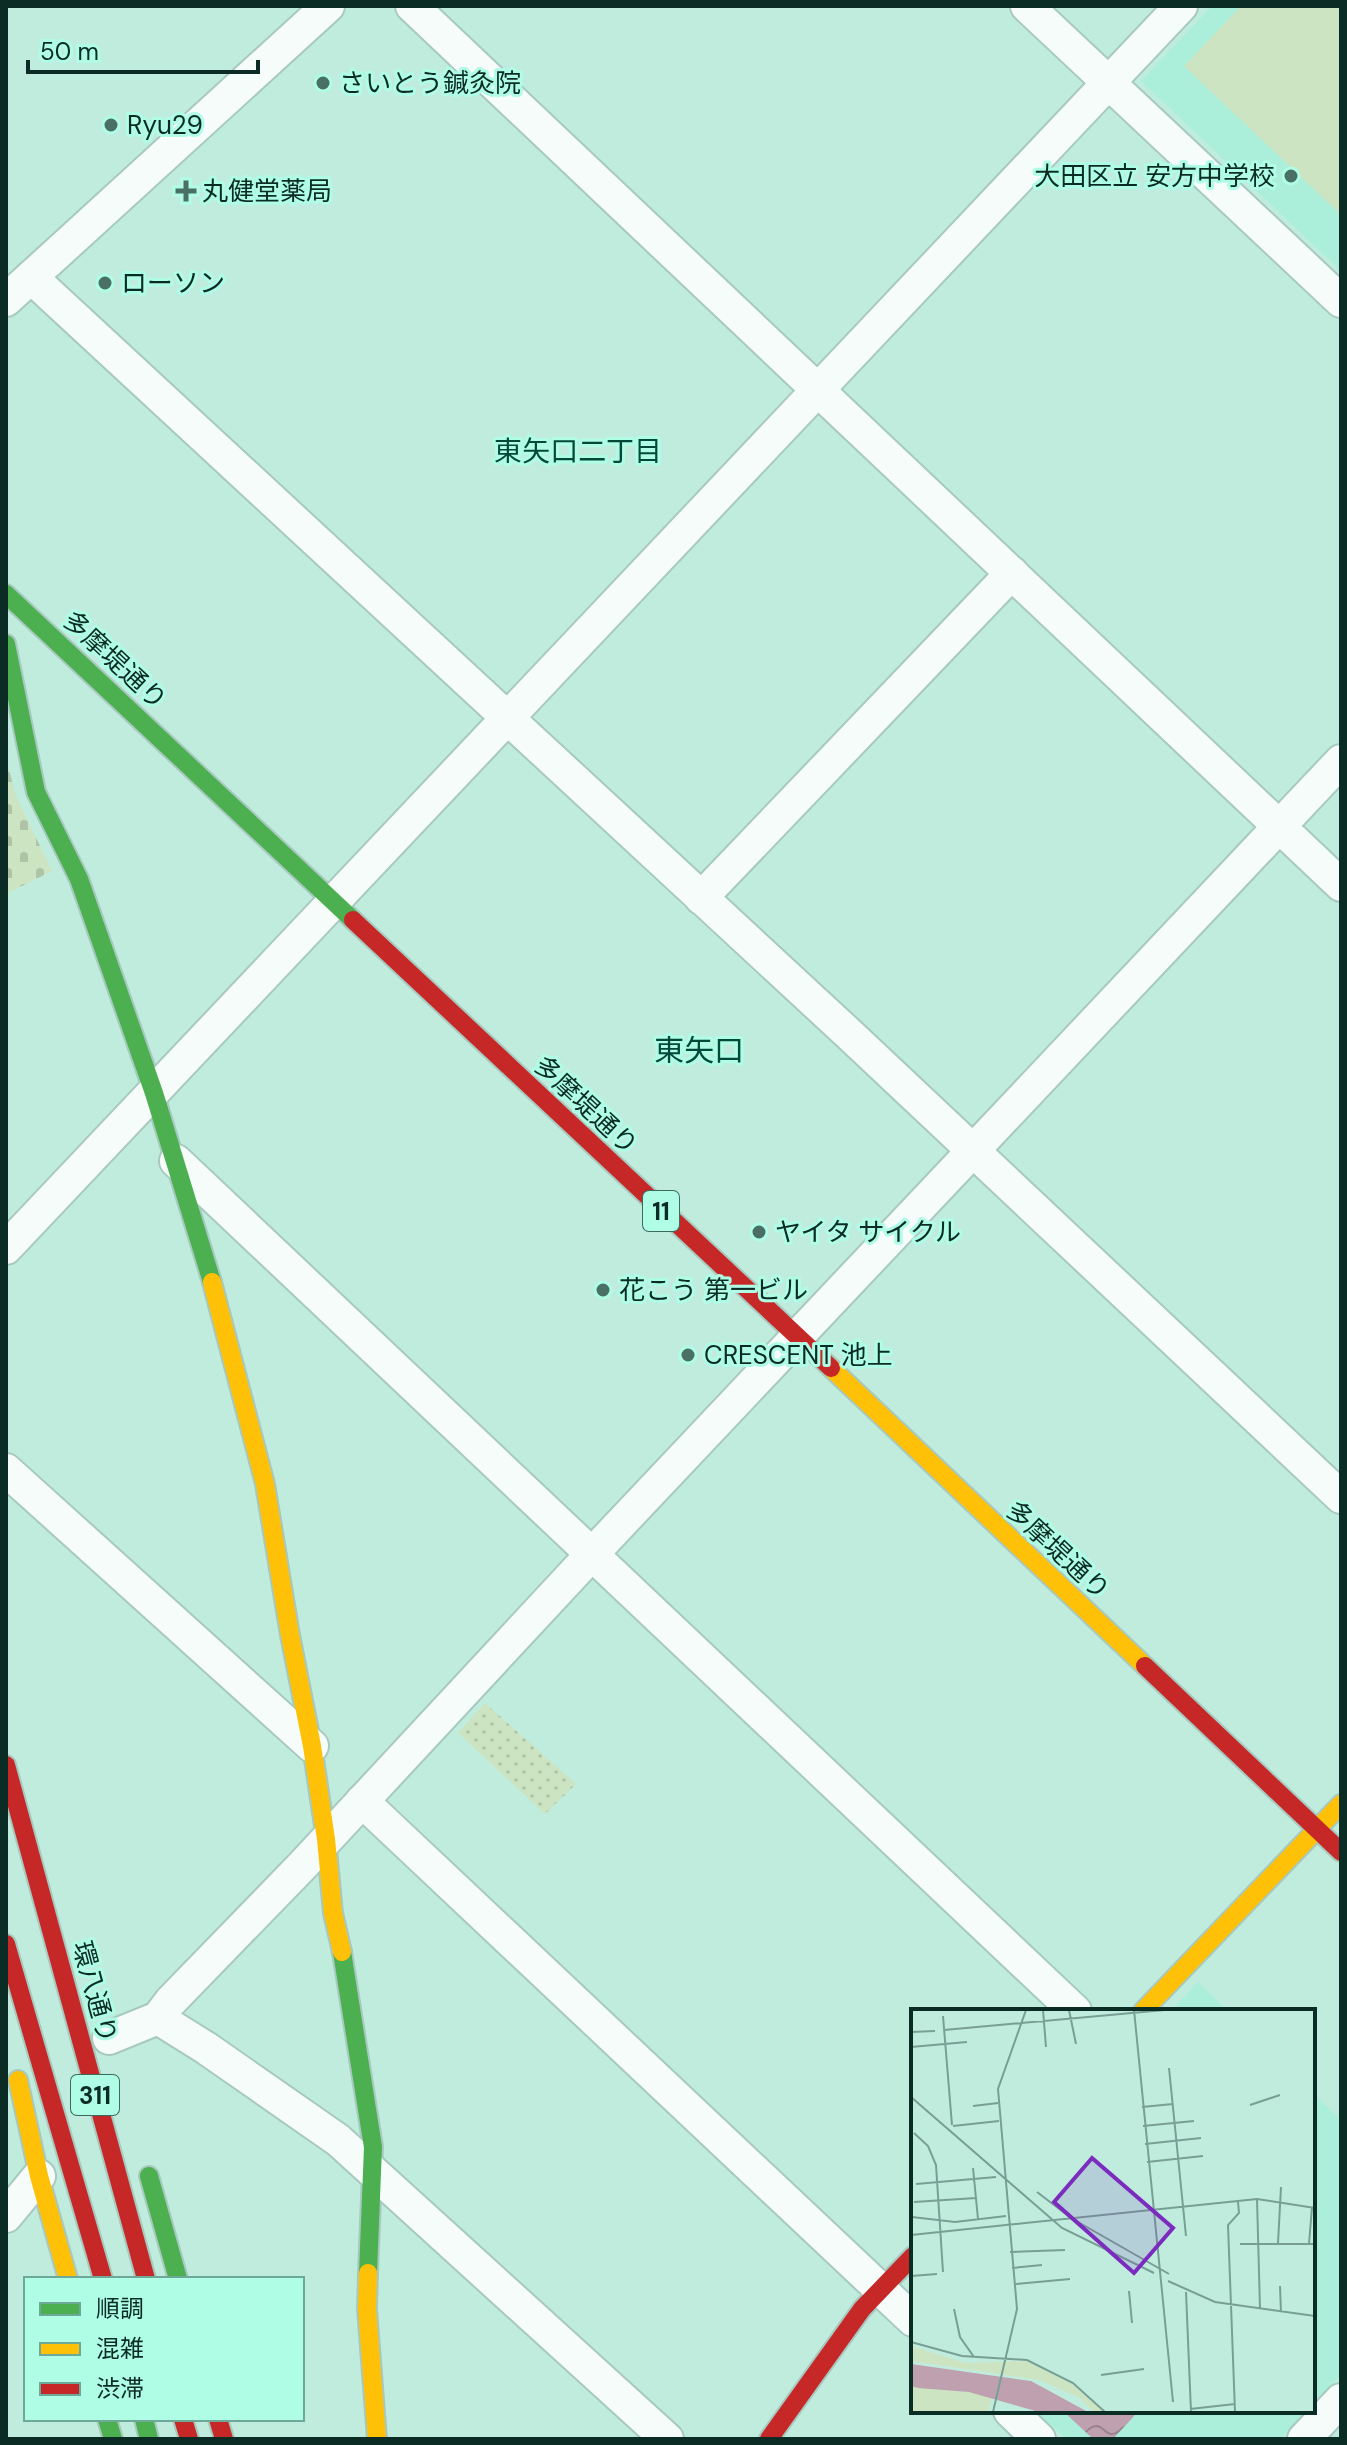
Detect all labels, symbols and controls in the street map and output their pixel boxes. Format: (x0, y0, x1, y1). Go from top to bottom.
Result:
scale bar (28, 24, 258, 74)
text: 50 m (40, 36, 99, 67)
place label: さいとう鍼灸院 (339, 66, 521, 100)
marker: さいとう鍼灸院 (314, 74, 332, 92)
place label: Ryu29 (127, 108, 203, 142)
marker: Ryu29 (102, 116, 120, 134)
place label: 大田区立 安方中学校 (1034, 159, 1275, 193)
marker: 大田区立 安方中学校 (1282, 167, 1300, 185)
place label: 丸健堂薬局 (202, 174, 332, 208)
marker: 丸健堂薬局 (177, 182, 195, 200)
place label: ローソン (121, 266, 225, 300)
marker: ローソン (96, 274, 114, 292)
district label: 東矢口二丁目 (494, 433, 662, 470)
street label: 多摩堤通り (56, 603, 174, 717)
district label: 東矢口 (654, 1031, 744, 1070)
street label: 多摩堤通り (527, 1048, 645, 1162)
road number: 11 (643, 1191, 679, 1231)
place label: ヤイタ サイクル (775, 1215, 961, 1249)
marker: ヤイタ サイクル (750, 1223, 768, 1241)
place label: 花こう 第一ビル (619, 1273, 808, 1307)
marker: 花こう 第一ビル (594, 1281, 612, 1299)
place label: CRESCENT 池上 (704, 1338, 893, 1372)
marker: CRESCENT 池上 (679, 1346, 697, 1364)
street label: 多摩堤通り (999, 1493, 1117, 1607)
street label: 環八通り (65, 1937, 125, 2047)
inset map (911, 2009, 1315, 2413)
road number: 311 (71, 2075, 119, 2115)
legend (24, 2277, 304, 2421)
text: 順調 (96, 2293, 144, 2324)
text: 混雑 (96, 2333, 144, 2364)
text: 渋滞 (96, 2373, 144, 2404)

